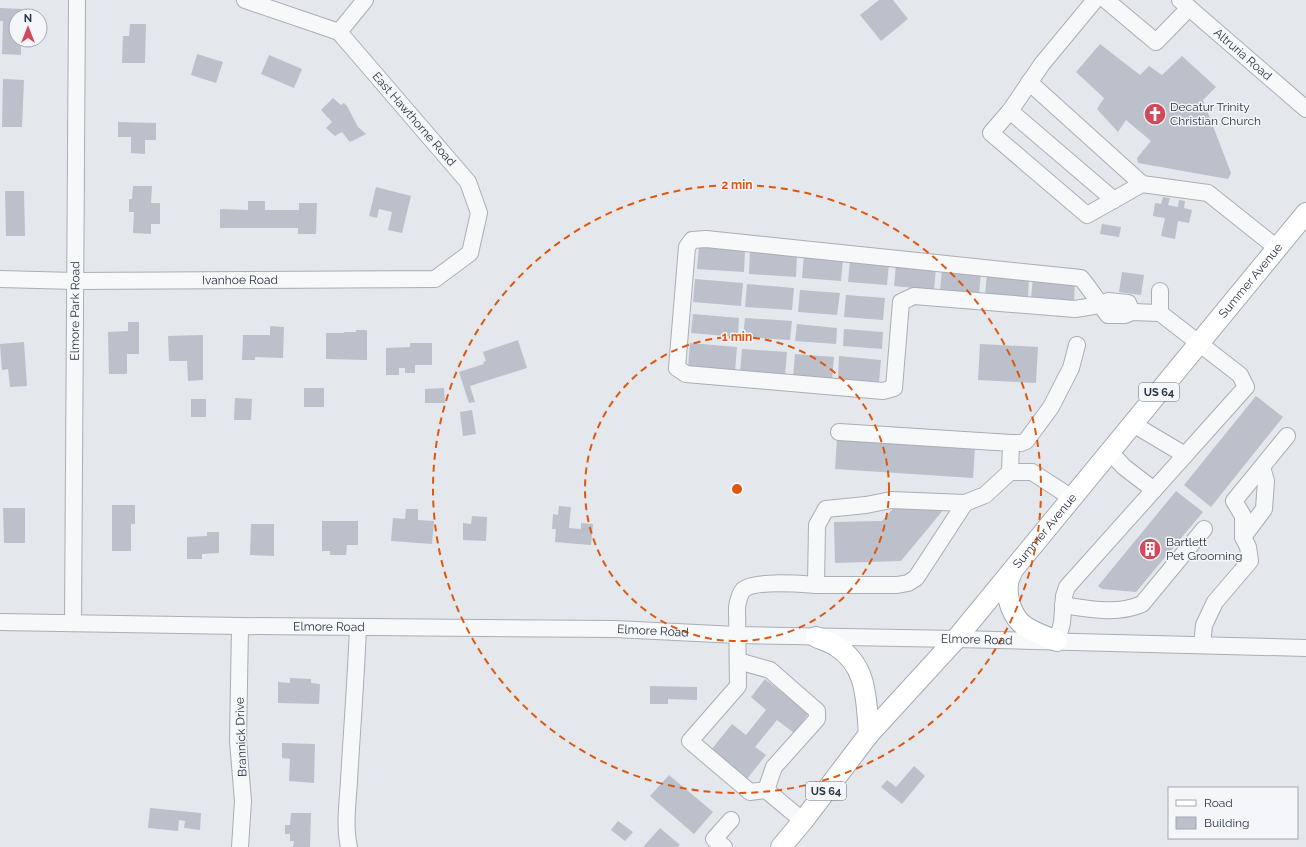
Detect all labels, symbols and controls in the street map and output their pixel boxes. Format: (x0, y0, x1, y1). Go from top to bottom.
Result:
north arrow (8, 8, 48, 48)
text: N (24, 12, 32, 25)
street label: Altruria Road (1211, 25, 1275, 83)
street label: East Hawthorne Road (369, 69, 459, 169)
place label: Decatur Trinity Christian Church (1170, 100, 1261, 128)
church icon: Decatur Trinity Christian Church (1142, 101, 1168, 127)
text: 2 min (721, 178, 753, 192)
street label: Summer Avenue (1216, 240, 1285, 321)
street label: Elmore Park Road (68, 261, 82, 361)
street label: Ivanhoe Road (202, 273, 278, 287)
text: 1 min (722, 330, 752, 344)
road number: US 64 (1139, 383, 1179, 401)
centre of rings (730, 482, 744, 496)
street label: Summer Avenue (1010, 491, 1080, 571)
place label: Bartlett Pet Grooming (1166, 535, 1242, 563)
building icon: Bartlett Pet Grooming (1137, 536, 1163, 562)
street label: Elmore Road (293, 619, 365, 634)
street label: Elmore Road (617, 622, 689, 640)
street label: Elmore Road (941, 632, 1013, 647)
street label: Brannick Drive (233, 697, 249, 777)
road number: US 64 (806, 782, 846, 800)
legend (1168, 787, 1298, 839)
text: Road (1204, 796, 1233, 810)
text: Building (1204, 816, 1250, 830)

